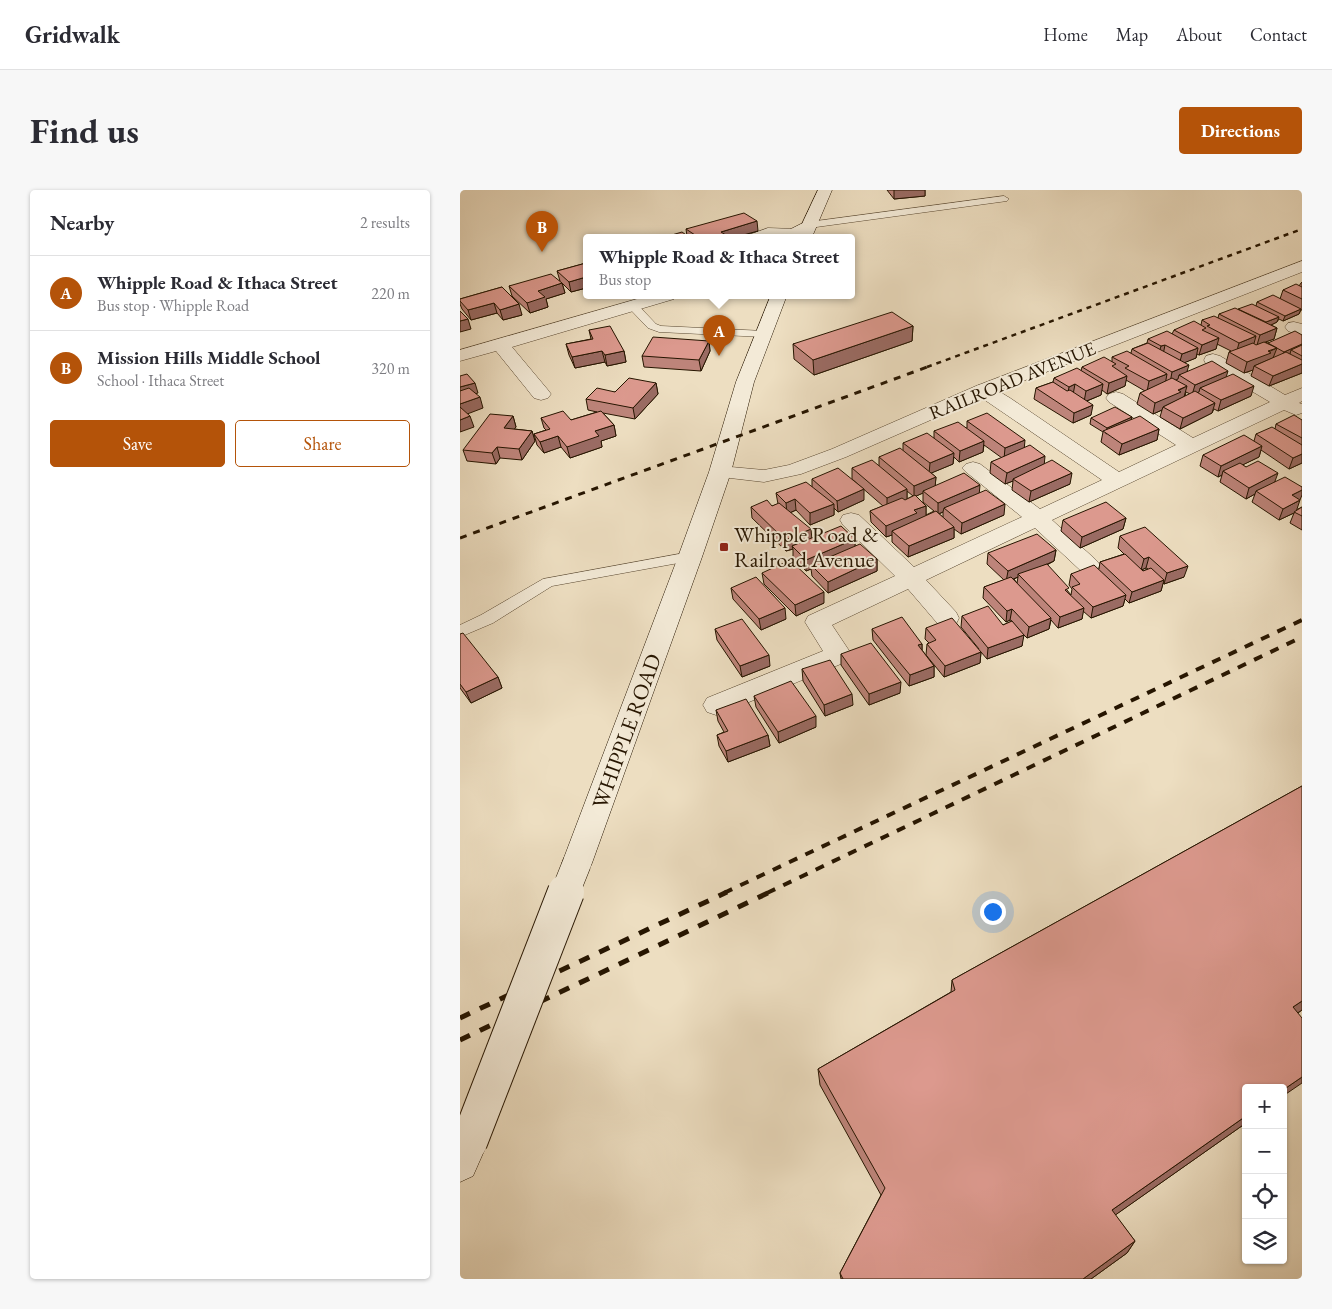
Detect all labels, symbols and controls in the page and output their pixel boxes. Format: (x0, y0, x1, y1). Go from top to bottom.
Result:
text: Gridwalk (25, 19, 120, 50)
text: Home (1043, 23, 1088, 46)
text: Map (1116, 23, 1148, 46)
text: About (1176, 23, 1222, 46)
text: Contact (1250, 23, 1307, 46)
button: Directions (1179, 107, 1302, 154)
text: Find us (30, 108, 139, 153)
text: Nearby (50, 209, 114, 236)
pin: B (526, 211, 558, 252)
text: 2 results (360, 212, 410, 233)
popup (583, 234, 855, 299)
text: Whipple Road & Ithaca Street (599, 244, 839, 269)
text: Bus stop (599, 269, 651, 290)
text: Whipple Road & Ithaca Street (97, 270, 338, 295)
text: A (60, 283, 72, 304)
text: 220 m (371, 283, 410, 304)
text: Bus stop · Whipple Road (97, 295, 249, 316)
pin: A (703, 315, 735, 356)
street label: RAILROAD AVENUE (925, 336, 1099, 425)
text: Mission Hills Middle School (97, 345, 321, 370)
text: B (61, 358, 71, 379)
text: 320 m (371, 358, 410, 379)
text: School · Ithaca Street (97, 370, 224, 391)
button: Save (50, 420, 225, 467)
button: Share (235, 420, 410, 467)
place label: Whipple Road & Railroad Avenue (734, 520, 879, 574)
marker: Whipple Road & Railroad Avenue (718, 541, 730, 553)
street label: WHIPPLE ROAD (585, 650, 668, 813)
your location (980, 899, 1006, 925)
map controls (1242, 1084, 1287, 1264)
button: + (1242, 1084, 1287, 1129)
button: − (1242, 1129, 1287, 1174)
button: locate (1242, 1174, 1287, 1219)
button: layers (1242, 1219, 1287, 1264)

